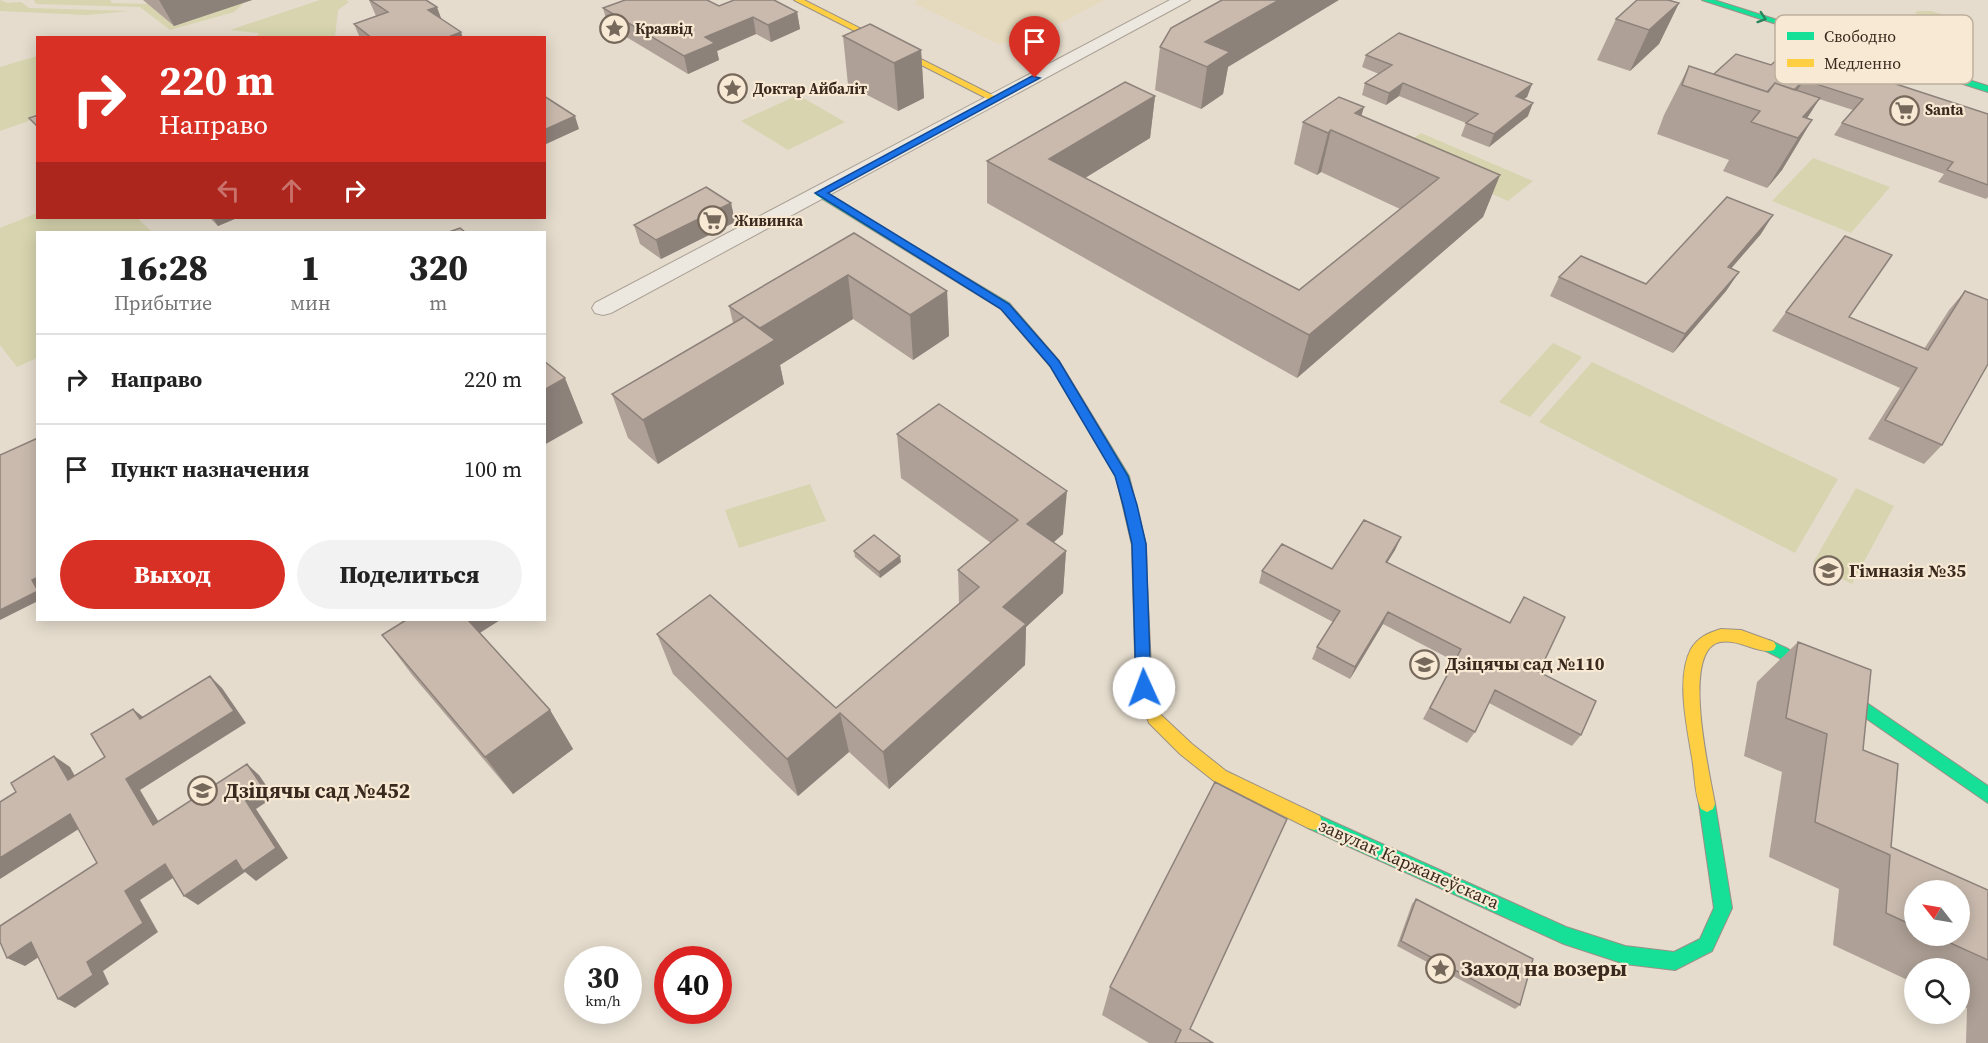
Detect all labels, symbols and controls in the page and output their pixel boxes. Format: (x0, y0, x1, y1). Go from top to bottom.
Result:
one-way arrow (1756, 11, 1767, 23)
place icon: Краявід (598, 13, 630, 45)
legend (1775, 15, 1973, 84)
pin (1009, 16, 1060, 78)
place label: Краявід (635, 18, 693, 39)
icon: arrive (1018, 25, 1051, 58)
text: Свободно (1824, 25, 1896, 47)
text: 220 m (159, 51, 274, 109)
text: Медленно (1824, 52, 1901, 74)
icon: right (60, 60, 138, 138)
place icon: Доктар Айбаліт (716, 73, 748, 105)
place label: Доктар Айбаліт (753, 78, 868, 99)
supermarket icon: Santa (1888, 94, 1920, 126)
place label: Santa (1925, 99, 1965, 120)
text: Направо (159, 106, 268, 143)
icon: left (212, 174, 245, 207)
icon: ahead (275, 174, 308, 207)
icon: right (338, 174, 371, 207)
supermarket icon: Живинка (697, 205, 729, 237)
place label: Живинка (734, 210, 804, 231)
text: 16:28 (118, 243, 208, 292)
text: 1 (301, 243, 320, 292)
text: 320 (409, 243, 468, 292)
text: Прибытие (114, 289, 212, 317)
text: мин (290, 289, 331, 317)
text: m (429, 289, 447, 317)
icon: right (60, 363, 93, 396)
text: Направо (111, 364, 202, 394)
text: 220 m (464, 364, 522, 394)
icon: arrive (60, 453, 93, 486)
text: Пункт назначения (111, 454, 309, 484)
text: 100 m (464, 454, 522, 484)
button: Выход (60, 540, 285, 609)
button: Поделиться (297, 540, 522, 609)
school or university icon: Гімназія №35 (1812, 555, 1844, 587)
place label: Гімназія №35 (1849, 558, 1966, 583)
school or university icon: Дзіцячы сад №110 (1408, 648, 1440, 680)
place label: Дзіцячы сад №110 (1445, 651, 1605, 676)
position arrow (1112, 656, 1176, 720)
school or university icon: Дзіцячы сад №452 (187, 775, 219, 807)
place label: Дзіцячы сад №452 (224, 776, 410, 805)
street label: завулак Каржанеўскага (1315, 812, 1504, 915)
north arrow (1904, 880, 1970, 946)
map controls (1904, 880, 1970, 1024)
speed limit sign: 40 (654, 946, 732, 1024)
place icon: Заход на возеры (1424, 953, 1456, 985)
place label: Заход на возеры (1461, 954, 1627, 983)
text: 30 (587, 957, 619, 998)
button: search (1904, 958, 1970, 1024)
text: km/h (585, 990, 621, 1011)

